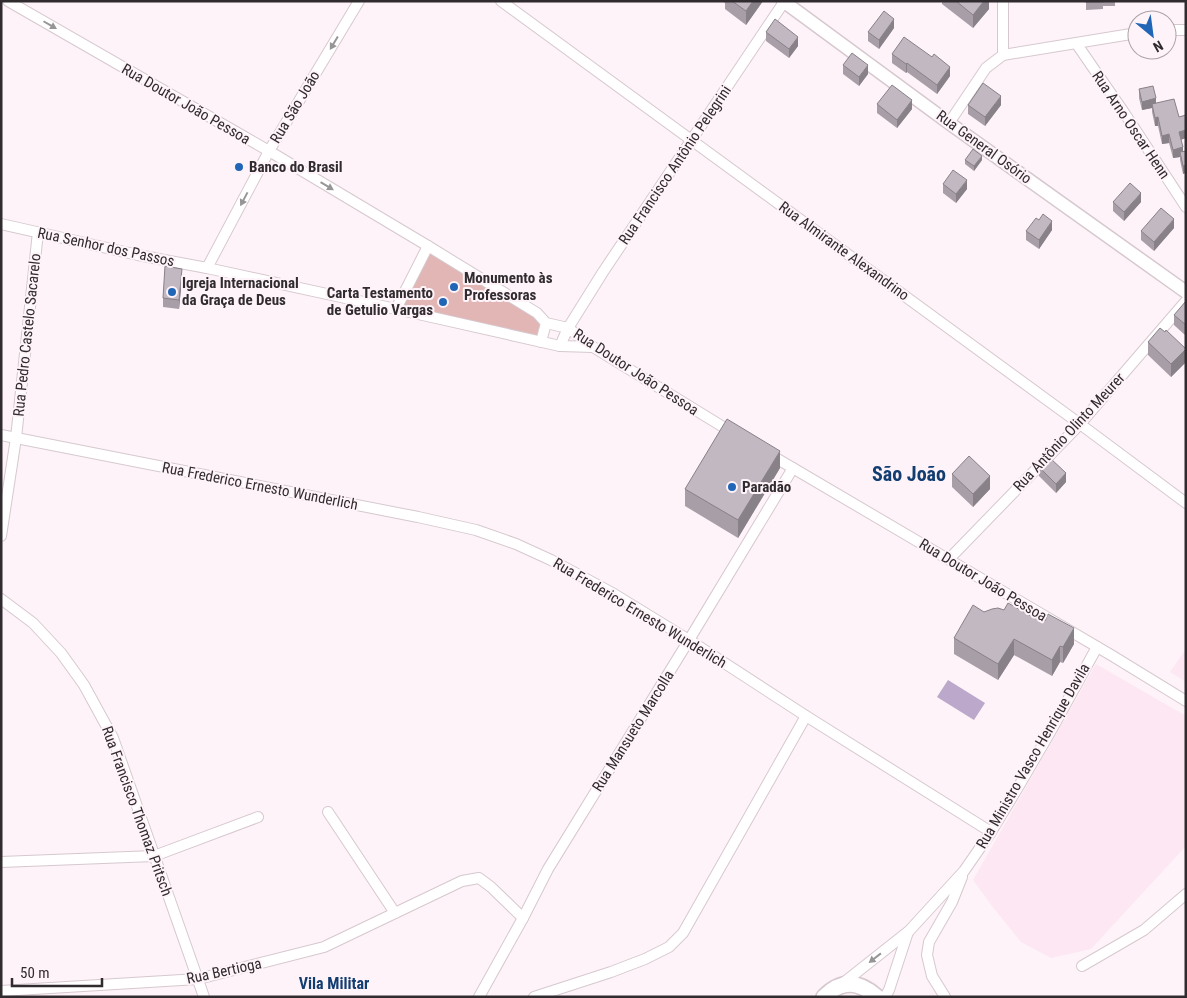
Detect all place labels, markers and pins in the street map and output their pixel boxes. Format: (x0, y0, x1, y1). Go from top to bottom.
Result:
place label: Banco do Brasil (249, 158, 343, 176)
marker: Banco do Brasil (233, 161, 245, 173)
place label: Monumento às Professoras (464, 269, 553, 304)
place label: Igreja Internacional da Graça de Deus (182, 274, 299, 309)
marker: Monumento às Professoras (448, 281, 460, 293)
place label: Carta Testamento de Getulio Vargas (327, 284, 433, 319)
marker: Igreja Internacional da Graça de Deus (166, 286, 178, 298)
marker: Carta Testamento de Getulio Vargas (437, 296, 449, 308)
place label: Paradão (742, 478, 791, 496)
marker: Paradão (726, 481, 738, 493)

